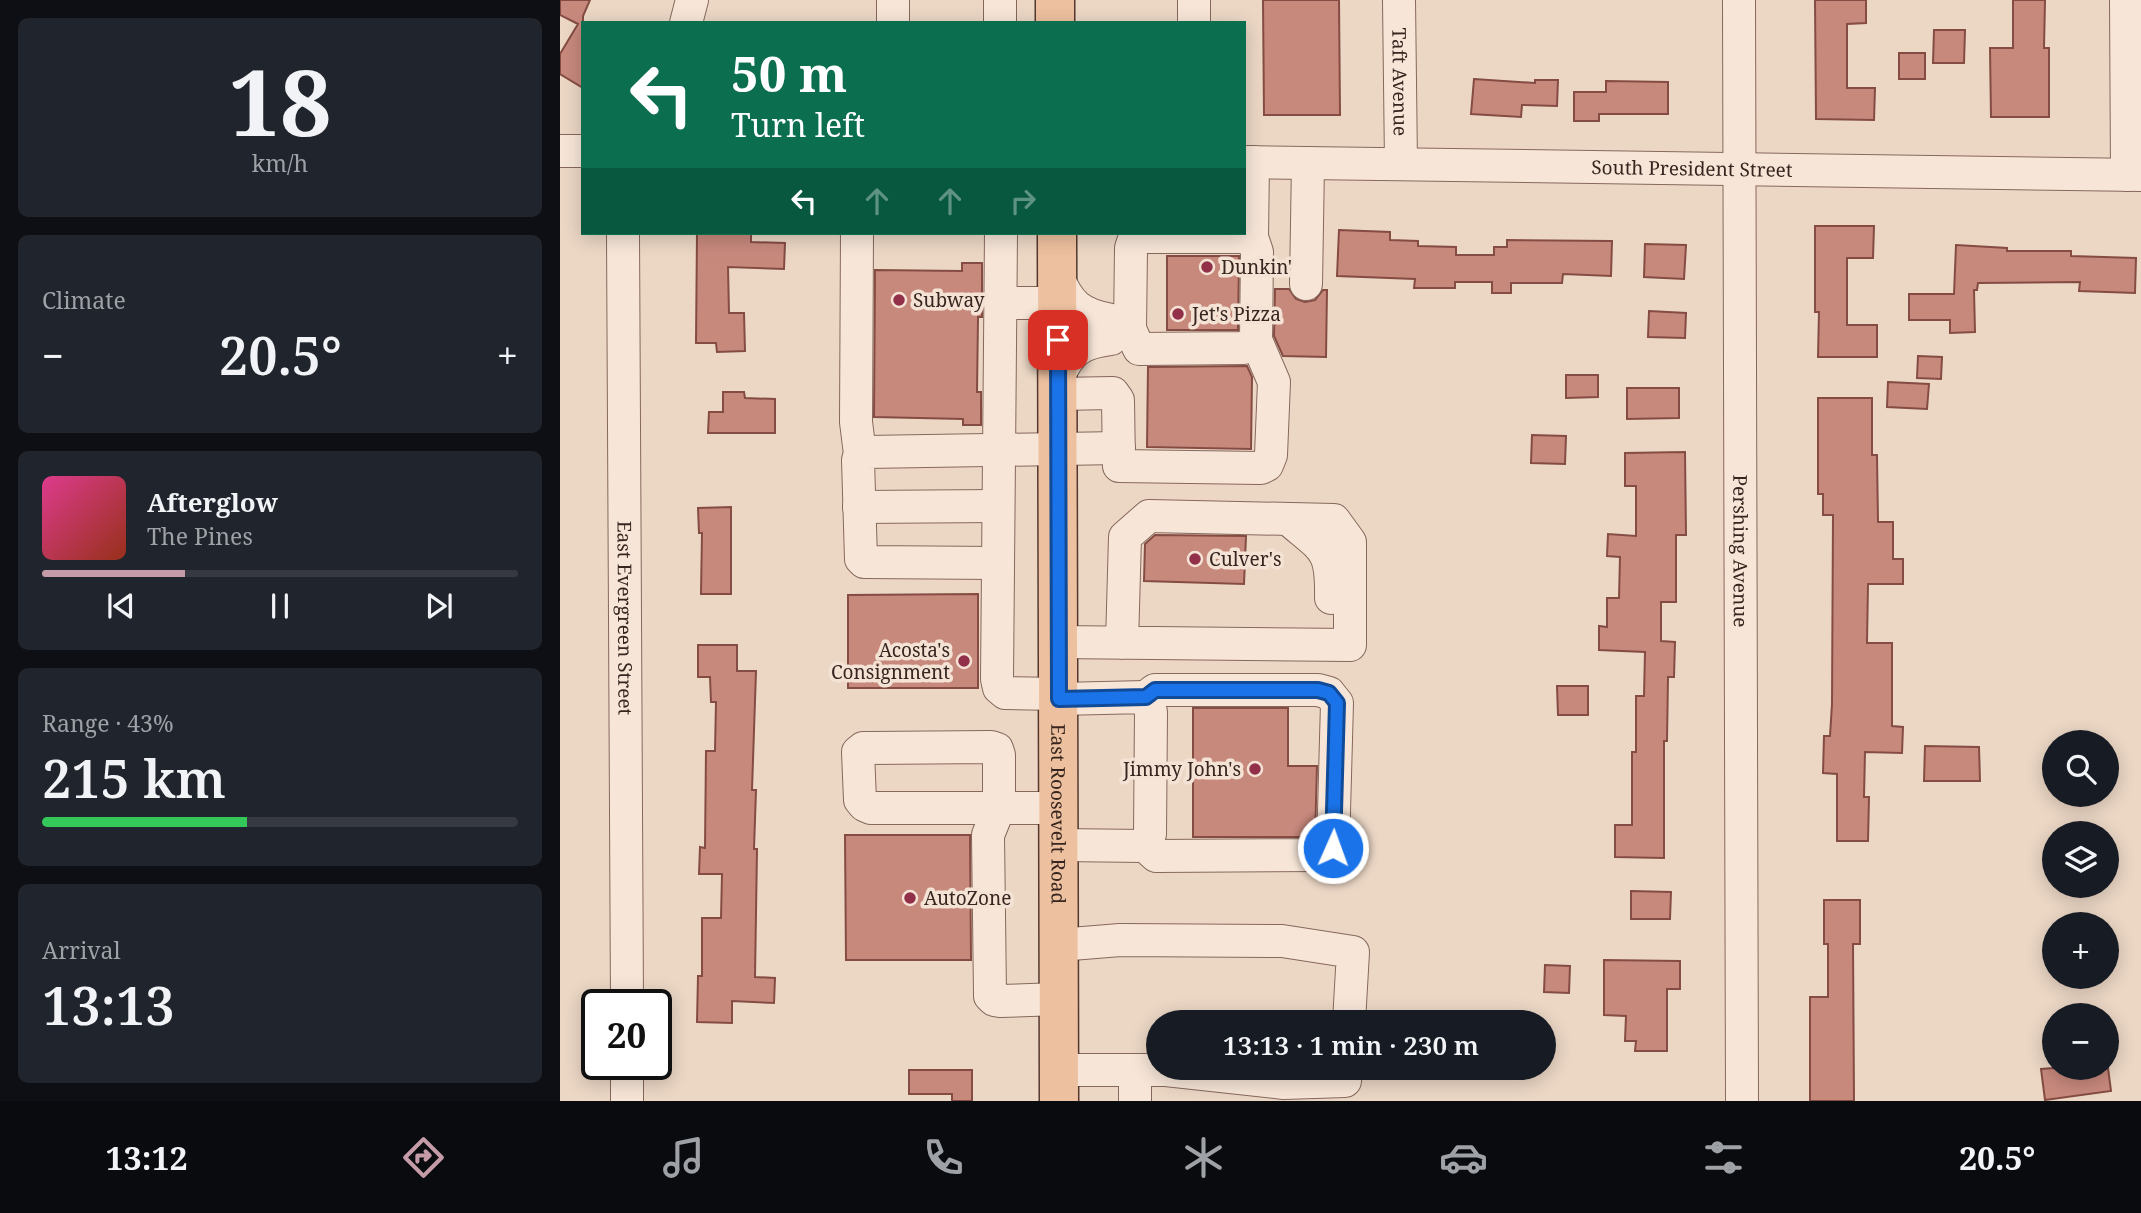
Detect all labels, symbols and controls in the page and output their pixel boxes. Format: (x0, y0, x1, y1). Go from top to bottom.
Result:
street label: Taft Avenue (1386, 28, 1414, 136)
text: 18 (229, 39, 331, 163)
text: 50 m (731, 40, 847, 106)
icon: left (616, 49, 707, 140)
text: Turn left (731, 103, 865, 146)
text: km/h (252, 147, 308, 179)
street label: South President Street (1591, 154, 1793, 183)
icon: left (785, 182, 823, 220)
icon: ahead (858, 182, 896, 220)
icon: ahead (931, 182, 969, 220)
icon: right (1004, 182, 1042, 220)
place label: Dunkin' (1221, 254, 1292, 280)
marker: Dunkin' (1199, 259, 1215, 275)
text: Climate (42, 284, 126, 316)
place label: Subway (913, 287, 985, 313)
marker: Subway (891, 292, 907, 308)
place label: Jet's Pizza (1191, 301, 1281, 327)
marker: Jet's Pizza (1170, 306, 1186, 322)
pin (1028, 310, 1088, 370)
text: 20.5° (219, 319, 342, 390)
icon: arrive (1039, 321, 1077, 359)
text: − (42, 329, 64, 381)
text: + (497, 329, 518, 381)
street label: Pershing Avenue (1727, 475, 1754, 627)
text: Afterglow (147, 484, 278, 520)
text: The Pines (147, 520, 253, 552)
street label: East Evergreen Street (611, 521, 639, 716)
place label: Culver's (1209, 546, 1282, 572)
marker: Culver's (1187, 551, 1203, 567)
icon: previous (102, 587, 140, 625)
icon: pause (261, 587, 299, 625)
icon: next (420, 587, 458, 625)
place label: Acosta's Consignment (831, 637, 950, 685)
marker: Acosta's Consignment (956, 653, 972, 669)
text: Range · 43% (42, 707, 174, 739)
street label: East Roosevelt Road (1045, 724, 1072, 905)
map controls (2042, 730, 2119, 1080)
button: search (2042, 730, 2119, 807)
text: 215 km (42, 742, 226, 813)
place label: Jimmy John's (1122, 756, 1241, 782)
marker: Jimmy John's (1247, 761, 1263, 777)
position arrow (1296, 811, 1370, 885)
button: layers (2042, 821, 2119, 898)
place label: AutoZone (924, 885, 1011, 911)
marker: AutoZone (902, 890, 918, 906)
button: + (2042, 912, 2119, 989)
text: Arrival (42, 934, 121, 966)
text: 13:13 (42, 969, 175, 1040)
speed limit sign: 20 (581, 989, 672, 1080)
button: − (2042, 1003, 2119, 1080)
text: 13:13 · 1 min · 230 m (1223, 1027, 1479, 1063)
icon: directions (399, 1133, 448, 1182)
icon: music (659, 1133, 708, 1182)
icon: phone (919, 1133, 968, 1182)
icon: climate (1179, 1133, 1228, 1182)
icon: car (1439, 1133, 1488, 1182)
icon: filters (1699, 1133, 1748, 1182)
text: 13:12 (106, 1136, 188, 1179)
text: 20.5° (1959, 1136, 2035, 1179)

